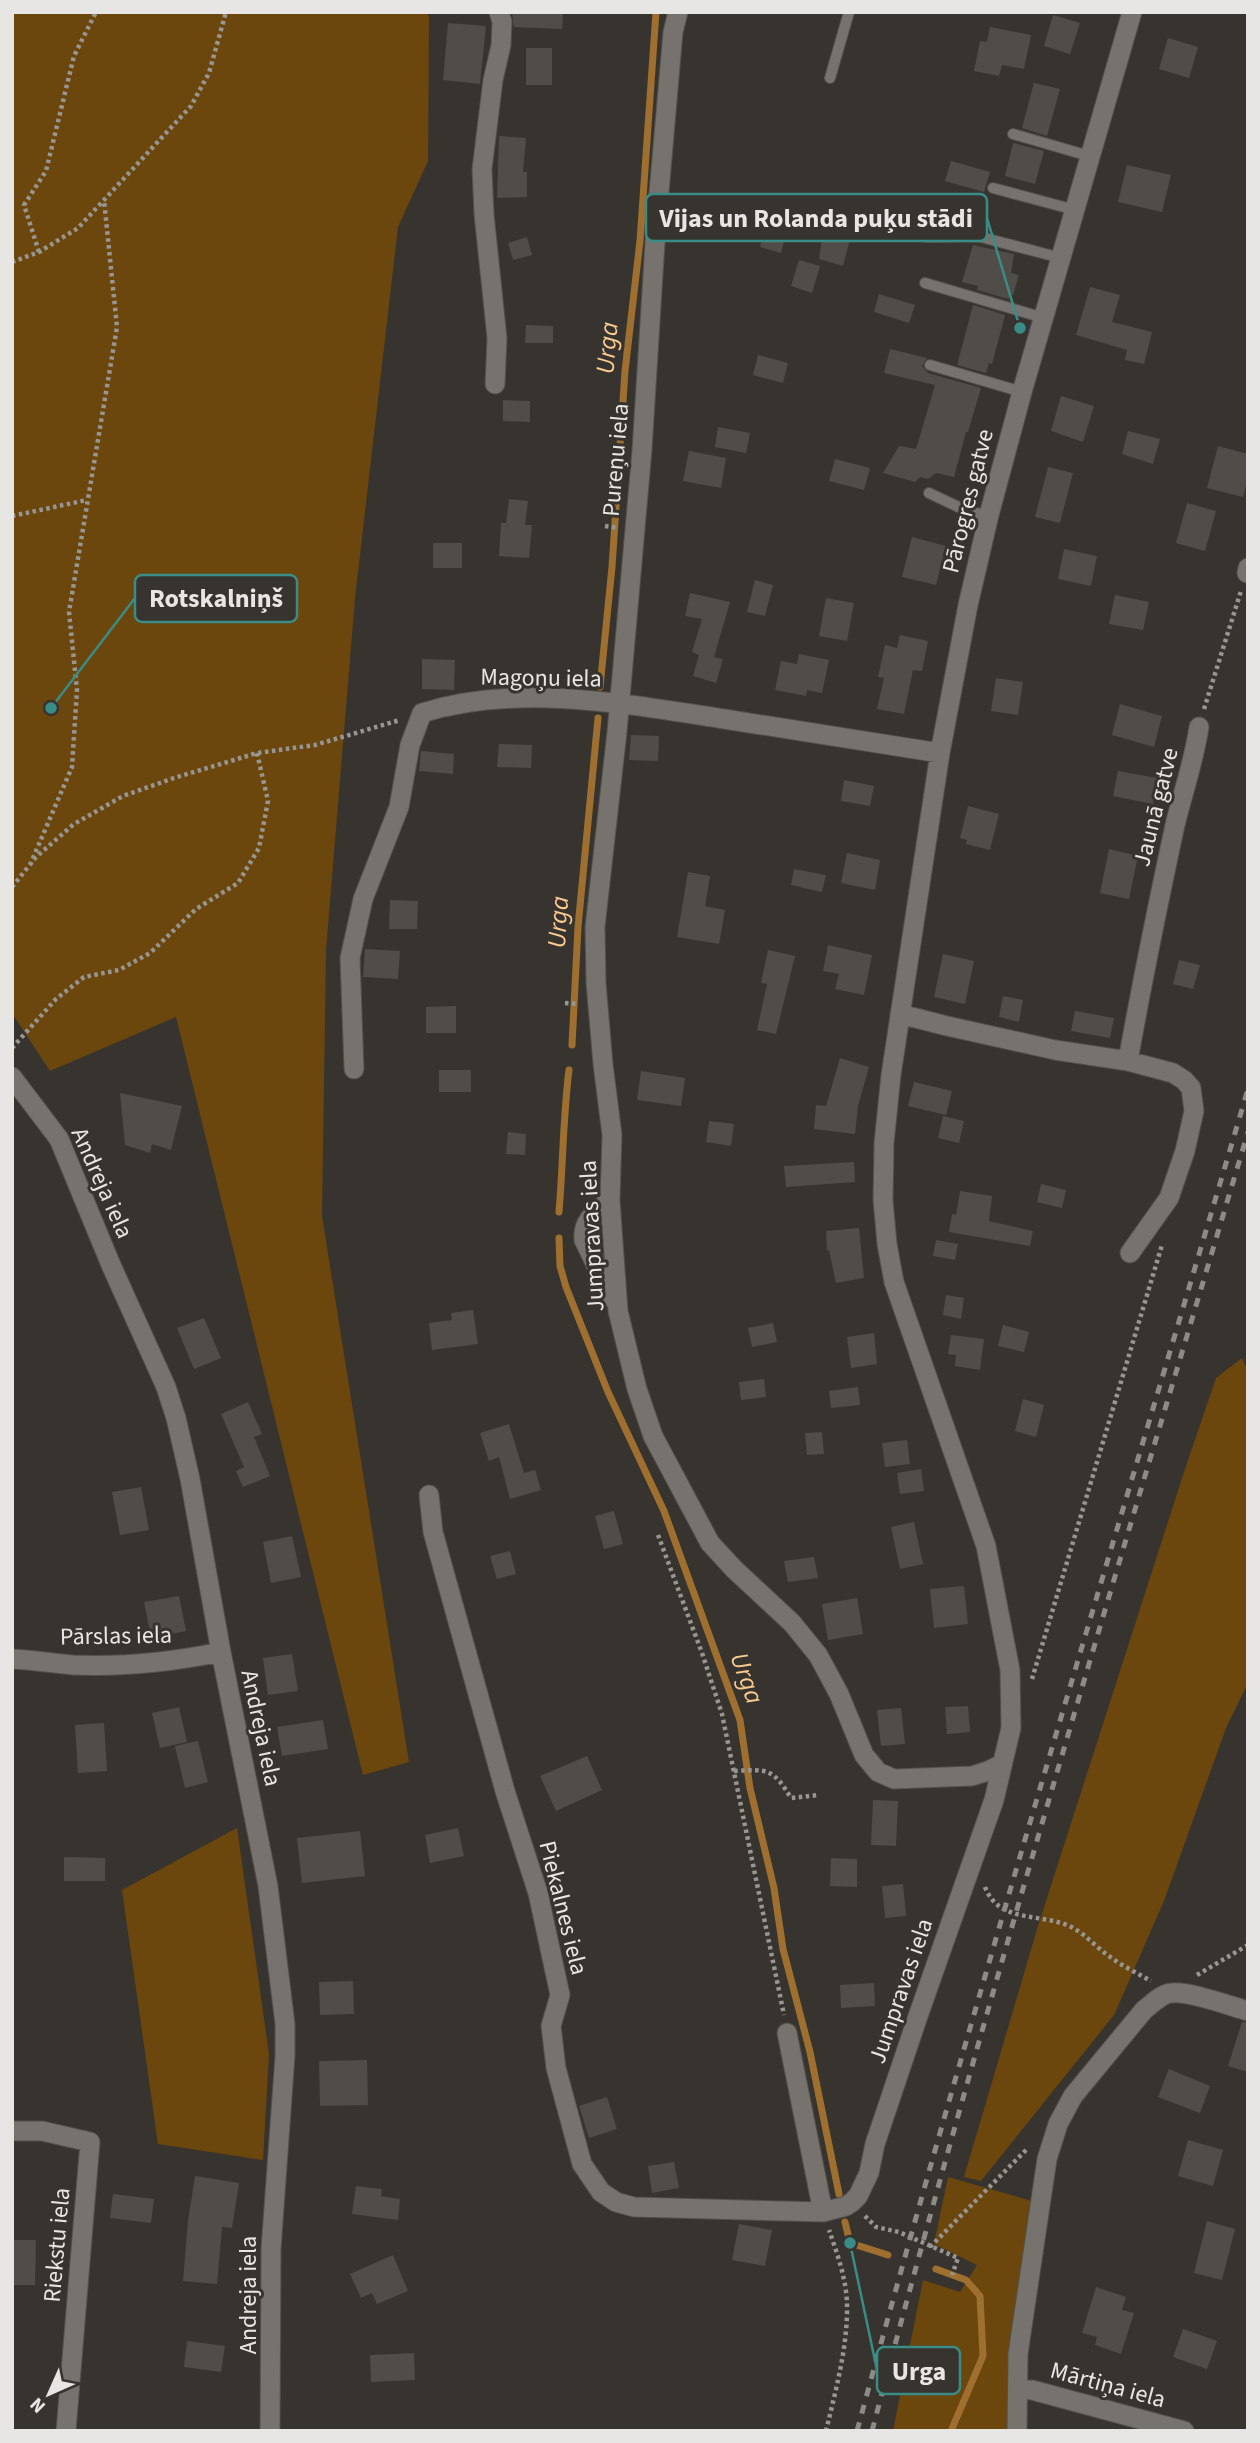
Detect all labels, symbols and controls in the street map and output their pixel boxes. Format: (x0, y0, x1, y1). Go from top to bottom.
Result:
callout: Vijas un Rolanda puķu stādi (646, 194, 987, 241)
text: Vijas un Rolanda puķu stādi (658, 200, 973, 237)
water label: Urga (586, 320, 628, 376)
street label: Pureņu iela (594, 402, 638, 518)
street label: Pārogres gatve (933, 425, 1003, 577)
callout: Rotskalniņš (135, 575, 297, 622)
text: Rotskalniņš (149, 580, 284, 617)
street label: Magoņu iela (480, 659, 602, 697)
street label: Jaunā gatve (1124, 744, 1188, 870)
water label: Urga (538, 895, 578, 949)
street label: Andreja iela (62, 1122, 142, 1244)
street label: Jumpravas iela (571, 1160, 613, 1312)
street label: Pārslas iela (60, 1618, 172, 1654)
water label: Urga (721, 1647, 773, 1709)
street label: Andreja iela (232, 1666, 290, 1790)
street label: Piekalnes iela (529, 1837, 597, 1979)
street label: Jumpravas iela (860, 1914, 942, 2068)
street label: Riekstu iela (35, 2186, 79, 2304)
street label: Andreja iela (231, 2236, 266, 2354)
callout: Urga (877, 2347, 960, 2394)
text: Urga (892, 2353, 946, 2390)
street label: Mārtiņa iela (1047, 2353, 1169, 2417)
north arrow (14, 2359, 84, 2429)
text: N (24, 2391, 52, 2419)

